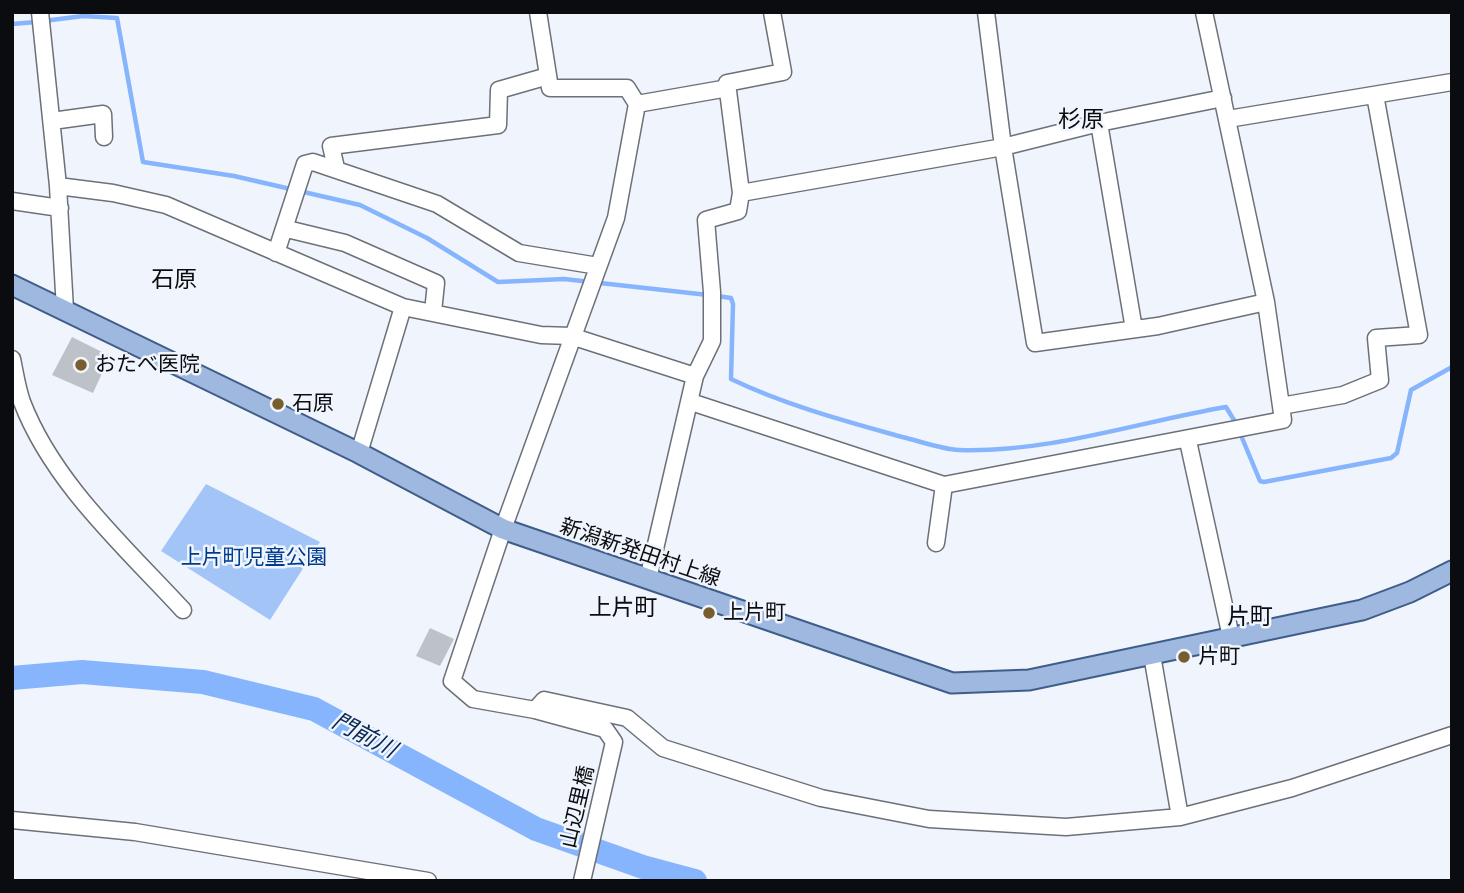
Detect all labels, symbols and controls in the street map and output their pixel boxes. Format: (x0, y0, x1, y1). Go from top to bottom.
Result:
district label: 杉原 (1058, 106, 1104, 134)
district label: 石原 (151, 266, 197, 294)
place label: おたべ医院 (95, 352, 200, 378)
marker: おたべ医院 (73, 357, 89, 373)
place label: 石原 (292, 391, 334, 417)
marker: 石原 (270, 396, 286, 412)
street label: 新潟新発田村上線 (556, 514, 724, 592)
park label: 上片町児童公園 (181, 545, 327, 571)
district label: 上片町 (589, 594, 657, 622)
place label: 上片町 (723, 600, 786, 626)
district label: 片町 (1227, 603, 1273, 631)
marker: 上片町 (701, 605, 717, 621)
place label: 片町 (1198, 644, 1240, 670)
marker: 片町 (1176, 649, 1192, 665)
water label: 門前川 (327, 708, 401, 764)
street label: 山辺里橋 (556, 763, 600, 851)

